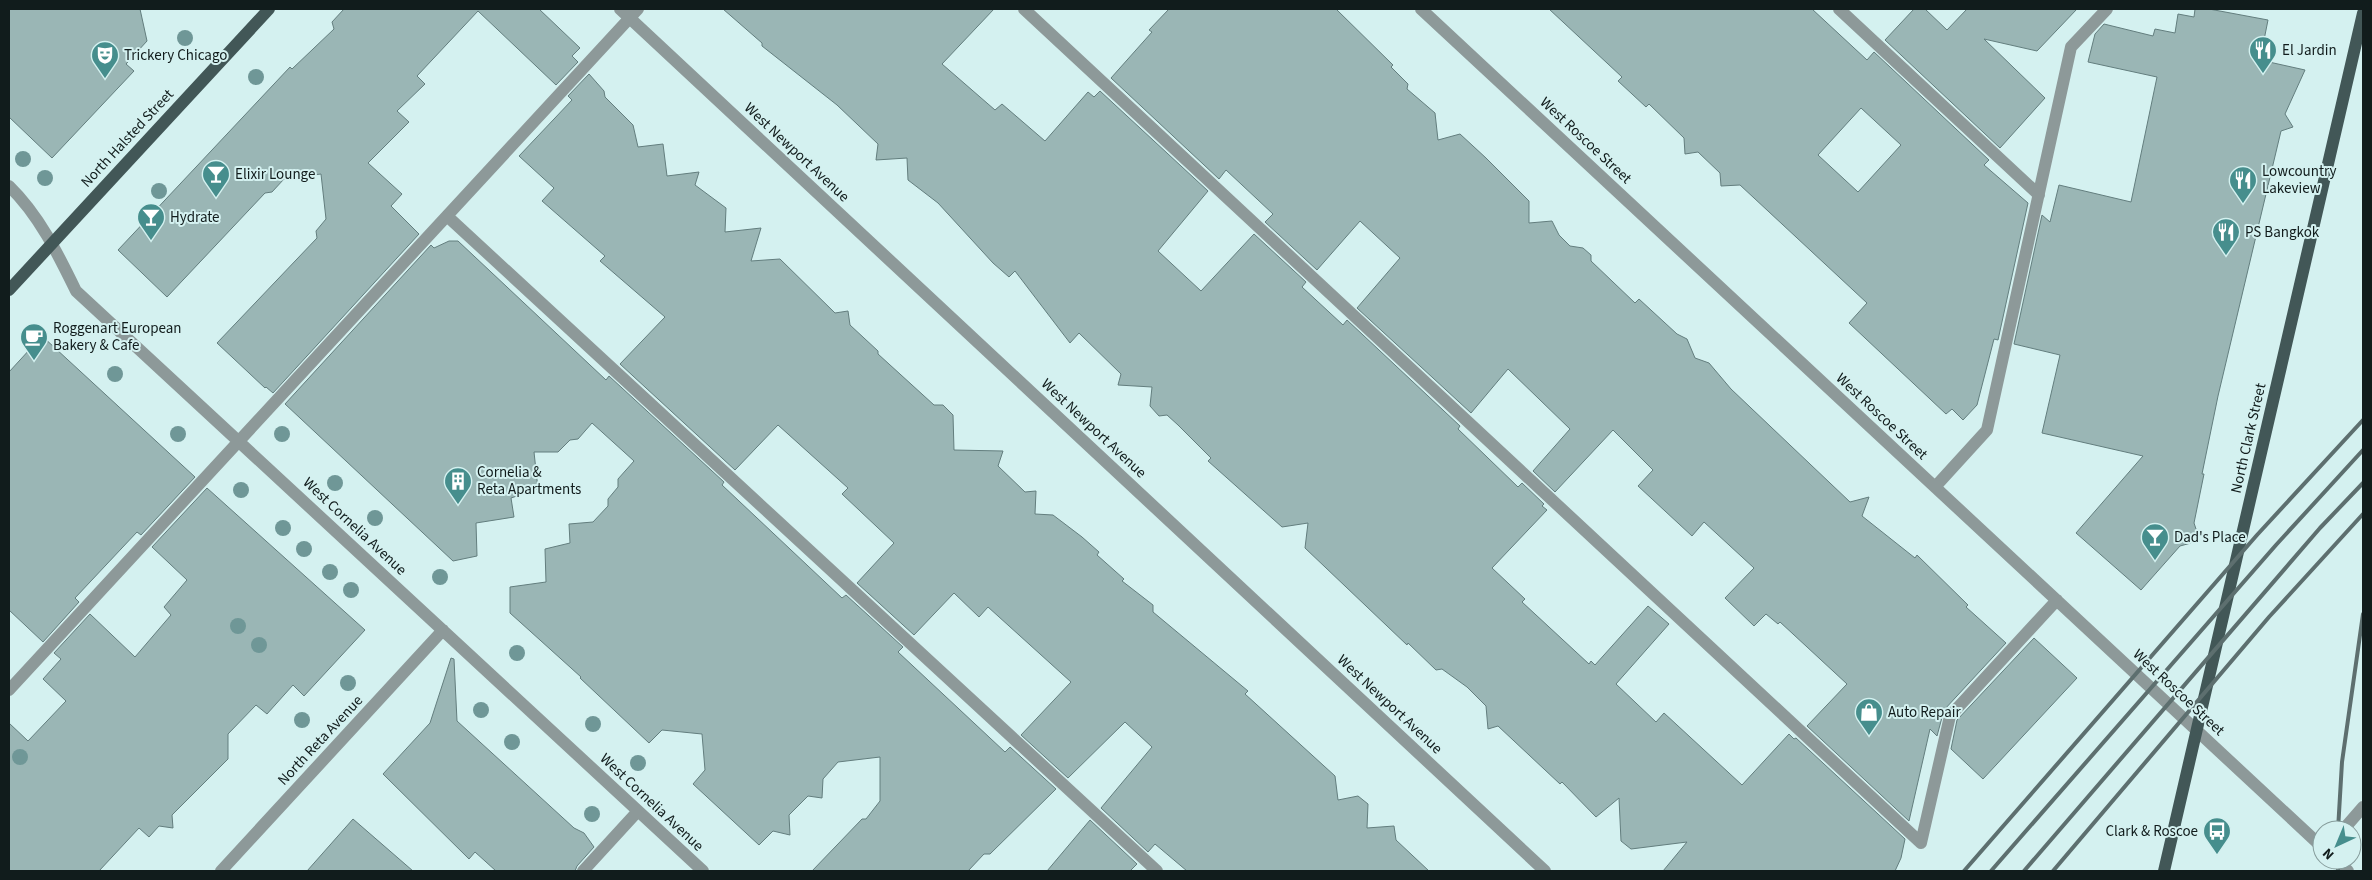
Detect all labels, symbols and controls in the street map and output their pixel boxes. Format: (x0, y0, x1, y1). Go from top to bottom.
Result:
restaurant icon: El Jardin (2248, 35, 2278, 74)
theatre icon: Trickery Chicago (90, 40, 120, 79)
place label: El Jardin (2282, 40, 2337, 61)
place label: Trickery Chicago (124, 45, 227, 66)
street label: North Halsted Street (76, 85, 179, 192)
street label: West Roscoe Street (1535, 92, 1636, 189)
street label: West Newport Avenue (739, 98, 854, 207)
bar icon: Elixir Lounge (201, 159, 231, 198)
place label: Lowcountry Lakeview (2262, 161, 2337, 199)
place label: Elixir Lounge (235, 164, 315, 185)
restaurant icon: Lowcountry Lakeview (2228, 165, 2258, 204)
bar icon: Hydrate (136, 202, 166, 241)
place label: Hydrate (170, 207, 220, 228)
restaurant icon: PS Bangkok (2211, 217, 2241, 256)
place label: PS Bangkok (2245, 222, 2320, 243)
place label: Roggenart European Bakery & Cafe (53, 318, 181, 356)
cafe icon: Roggenart European Bakery & Cafe (19, 322, 49, 361)
street label: West Roscoe Street (1831, 368, 1932, 465)
street label: West Newport Avenue (1036, 374, 1151, 483)
street label: North Clark Street (2226, 381, 2271, 495)
place label: Cornelia & Reta Apartments (477, 462, 581, 500)
building icon: Cornelia & Reta Apartments (443, 466, 473, 505)
street label: West Cornelia Avenue (298, 473, 411, 580)
bar icon: Dad's Place (2140, 522, 2170, 561)
place label: Dad's Place (2174, 527, 2246, 548)
street label: West Roscoe Street (2128, 644, 2229, 741)
street label: West Newport Avenue (1332, 650, 1447, 759)
street label: North Reta Avenue (273, 691, 368, 790)
shop icon: Auto Repair (1854, 697, 1884, 736)
place label: Auto Repair (1888, 702, 1961, 723)
street label: West Cornelia Avenue (595, 749, 708, 856)
bus stop icon: Clark & Roscoe (2202, 816, 2232, 855)
north arrow (2312, 820, 2362, 870)
place label: Clark & Roscoe (2105, 821, 2198, 842)
text: N (2318, 843, 2339, 864)

